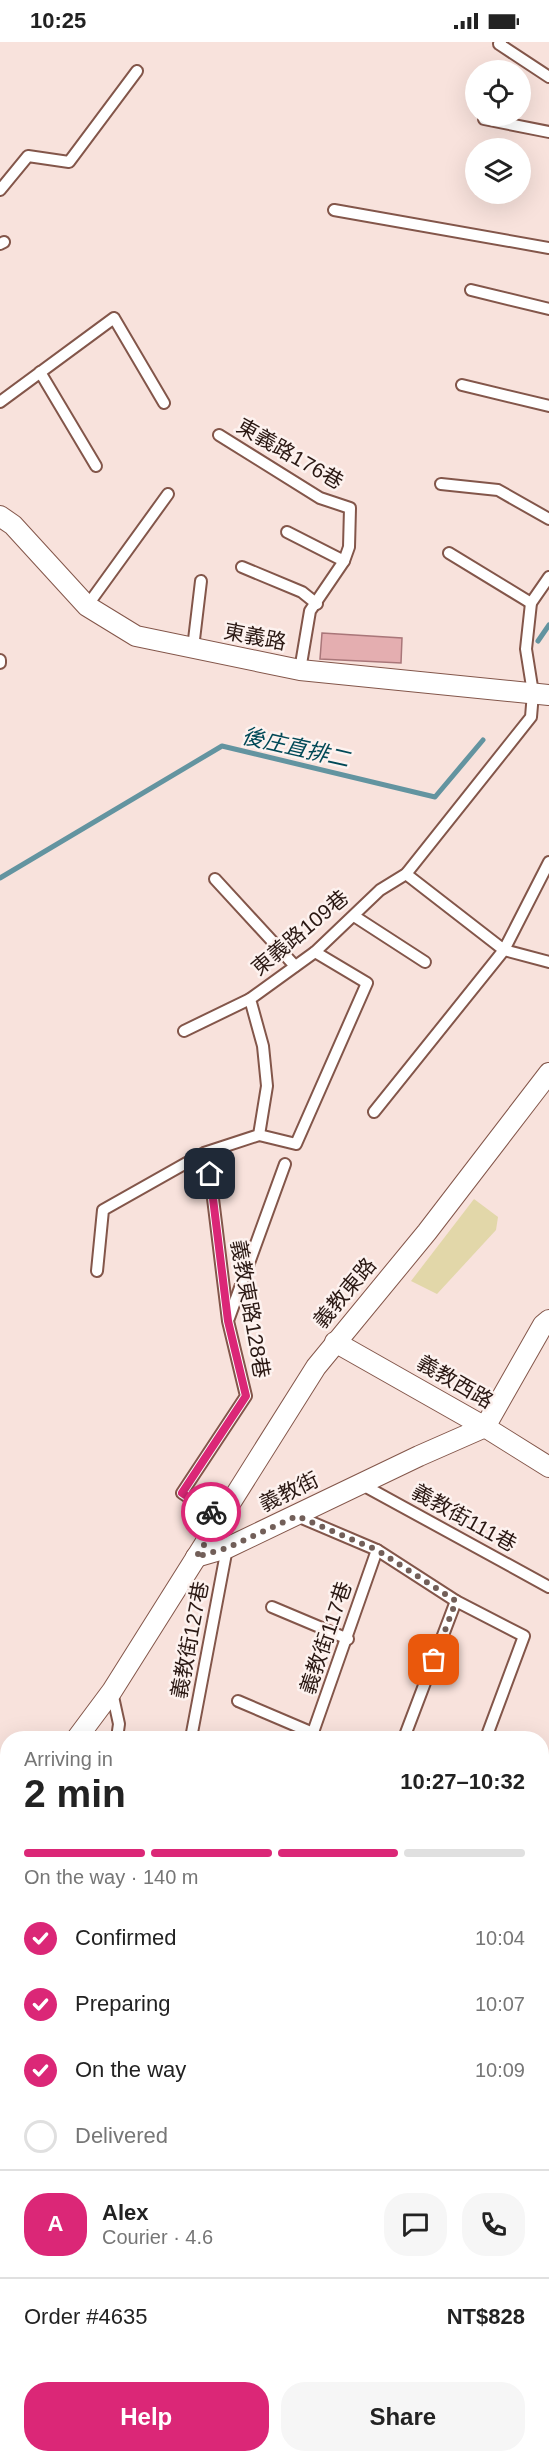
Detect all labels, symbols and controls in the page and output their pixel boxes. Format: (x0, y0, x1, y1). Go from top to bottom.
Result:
text: 10:25 (30, 8, 86, 33)
map controls (465, 60, 531, 204)
button: locate (465, 60, 531, 126)
button: layers (465, 138, 531, 204)
street label: 東義路176巷 (233, 414, 348, 493)
street label: 東義路 (222, 619, 288, 654)
water label: 後庄直排二 (239, 723, 353, 772)
street label: 東義路109巷 (247, 886, 353, 980)
pin (184, 1148, 235, 1199)
icon: home (193, 1157, 226, 1190)
street label: 義教東路128巷 (227, 1238, 274, 1380)
street label: 義教東路 (309, 1253, 380, 1332)
street label: 義教西路 (413, 1351, 497, 1413)
street label: 義教街 (255, 1467, 322, 1516)
street label: 義教街111巷 (408, 1479, 521, 1556)
courier (181, 1482, 241, 1542)
icon: bike (195, 1496, 228, 1529)
street label: 義教街127巷 (167, 1579, 212, 1701)
street label: 義教街117巷 (296, 1579, 356, 1697)
pin (408, 1634, 459, 1685)
icon: bag (417, 1643, 450, 1676)
text: Arriving in (24, 1748, 113, 1770)
text: 10:27–10:32 (400, 1769, 525, 1794)
text: 2 min (24, 1772, 126, 1815)
text: On the way · 140 m (24, 1866, 199, 1888)
icon: check (24, 1922, 57, 1955)
text: Confirmed (75, 1925, 176, 1950)
text: 10:04 (475, 1927, 525, 1949)
icon: check (24, 1988, 57, 2021)
text: Preparing (75, 1991, 170, 2016)
text: 10:07 (475, 1993, 525, 2015)
icon: check (24, 2054, 57, 2087)
text: On the way (75, 2057, 186, 2082)
text: 10:09 (475, 2059, 525, 2081)
text: Delivered (75, 2123, 168, 2148)
button: chat (384, 2193, 447, 2256)
button: phone (462, 2193, 525, 2256)
text: Alex (102, 2200, 148, 2225)
text: A (48, 2211, 63, 2236)
text: Courier · 4.6 (102, 2226, 213, 2248)
text: Order #4635 (24, 2304, 148, 2329)
text: NT$828 (447, 2304, 525, 2329)
button: Help (24, 2382, 269, 2451)
button: Share (281, 2382, 525, 2451)

